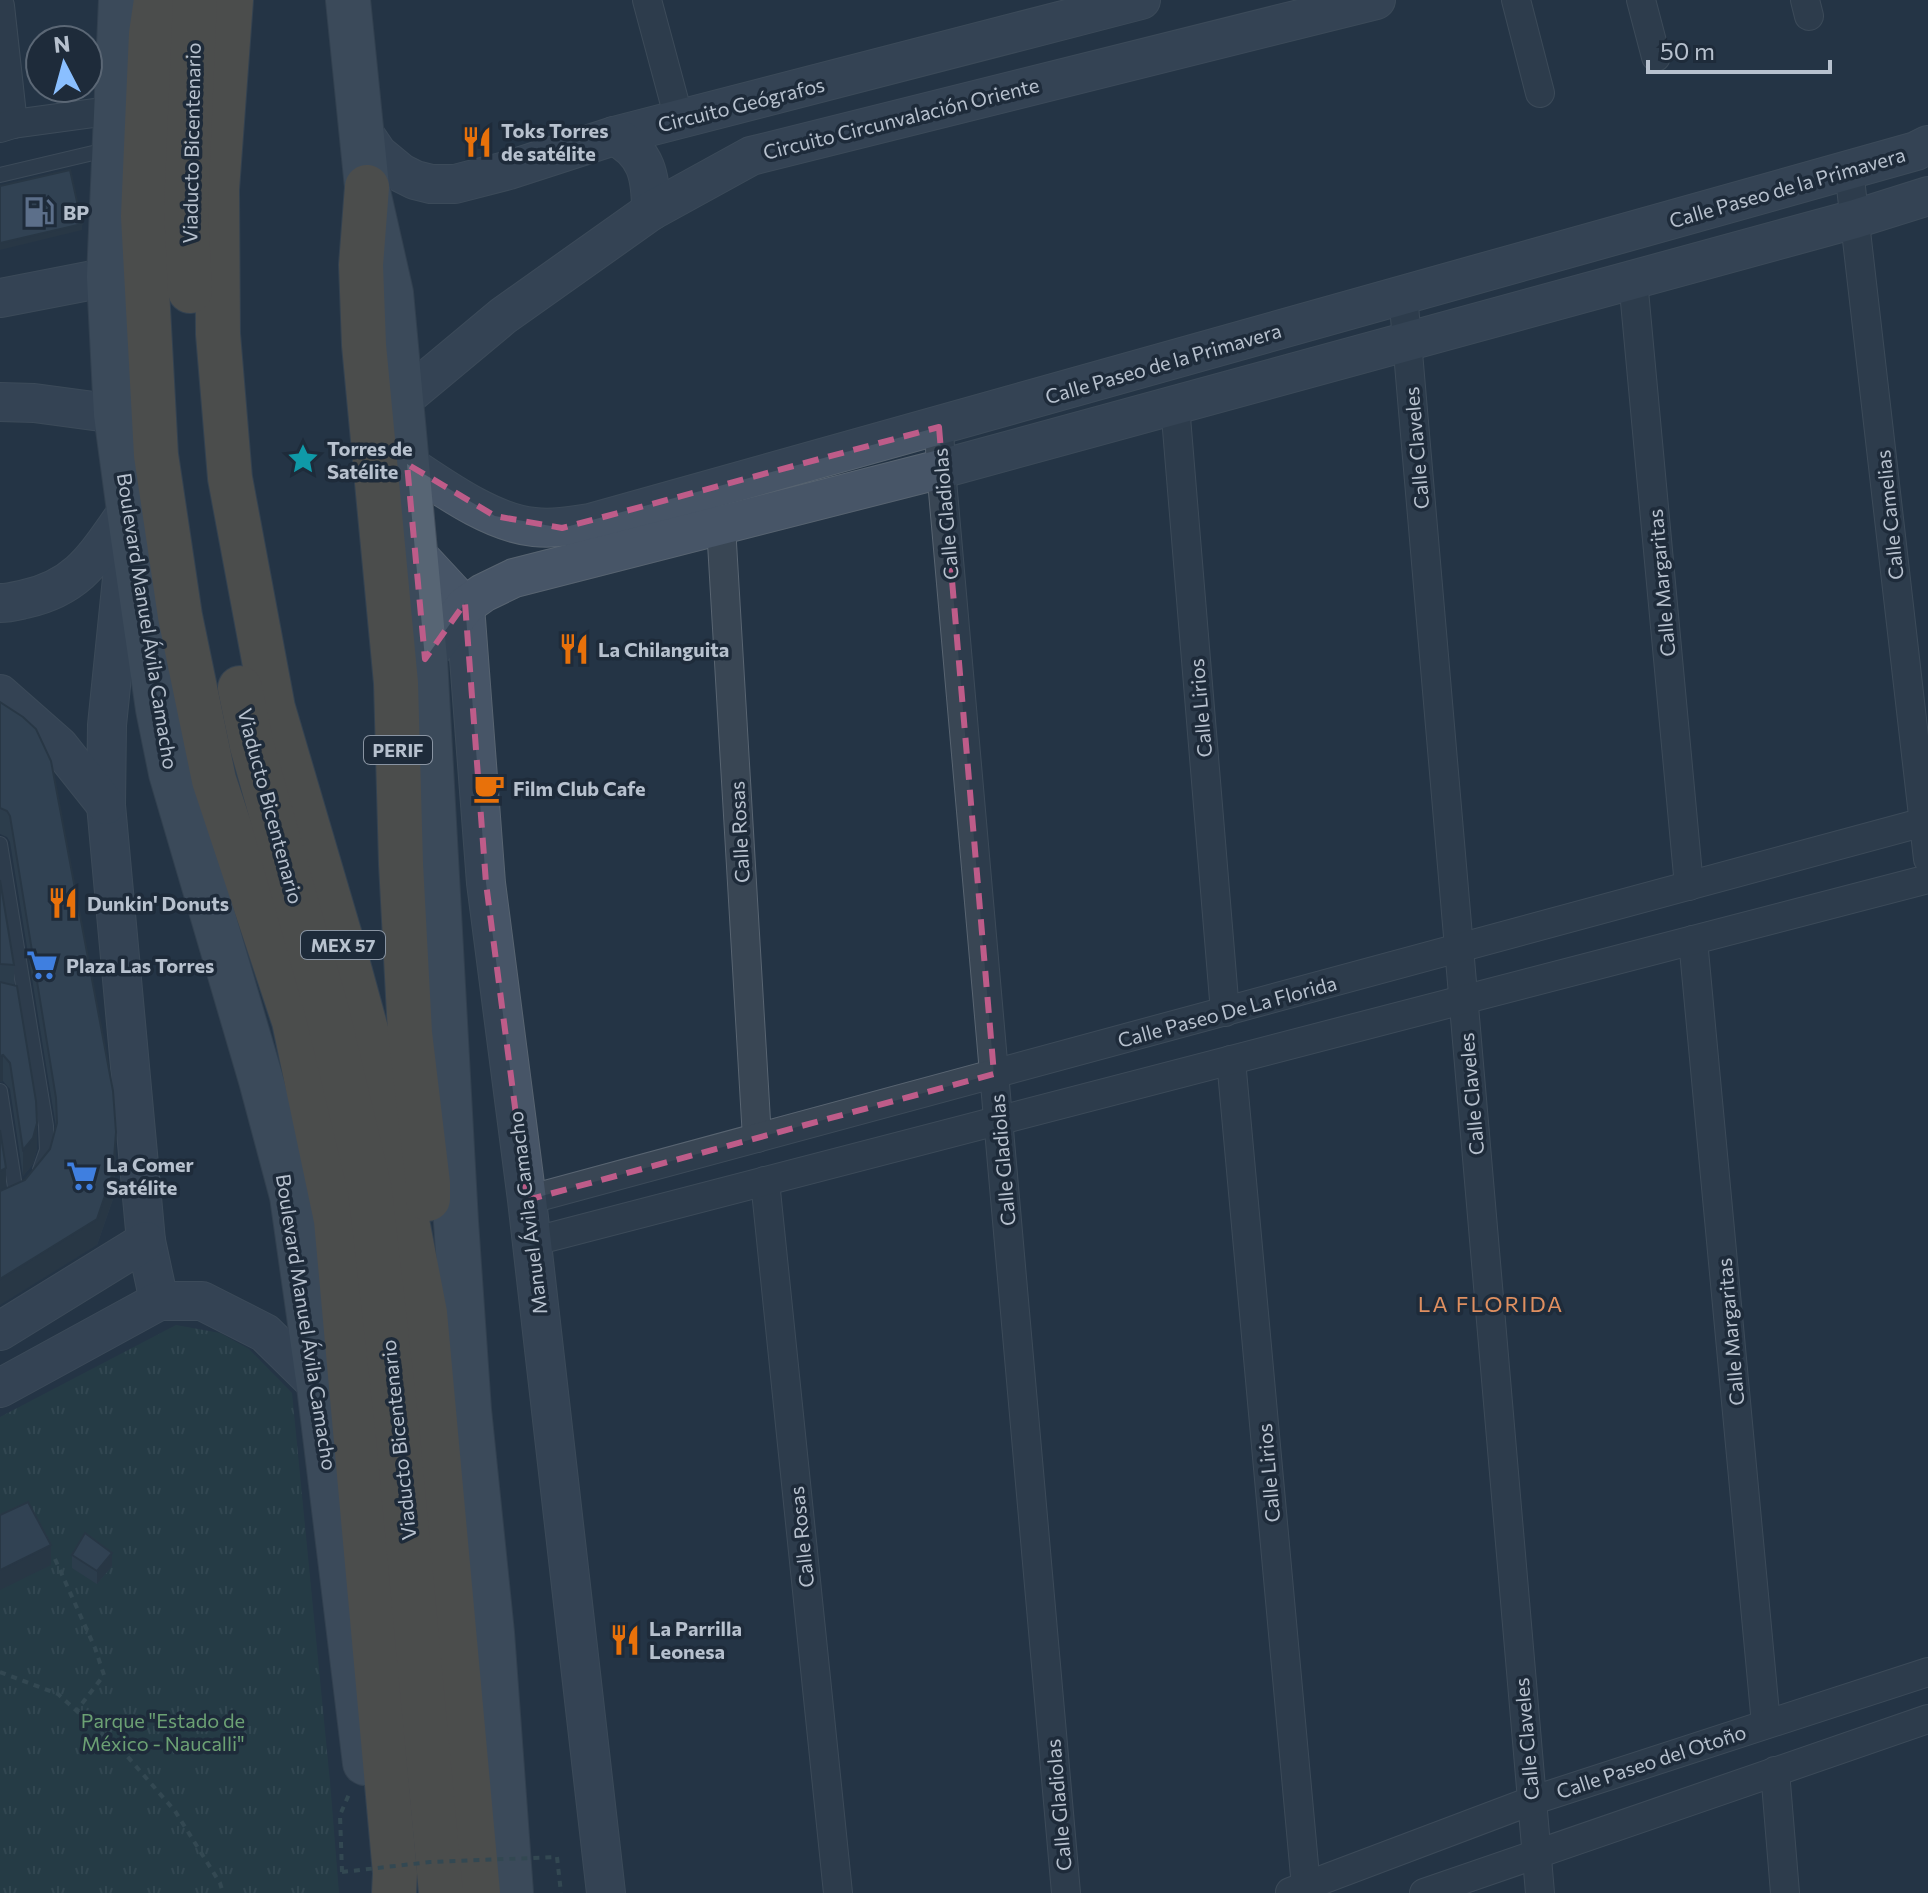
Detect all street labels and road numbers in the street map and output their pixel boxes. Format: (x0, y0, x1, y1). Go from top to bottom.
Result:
street label: Viaducto Bicentenario (177, 42, 205, 244)
street label: Circuito Geógrafos (655, 72, 827, 136)
street label: Circuito Circunvalación Oriente (760, 72, 1042, 164)
street label: Calle Paseo de la Primavera (1666, 142, 1908, 232)
street label: Calle Paseo de la Primavera (1042, 318, 1284, 408)
street label: Calle Claveles (1399, 386, 1433, 510)
street label: Calle Gladiolas (927, 447, 963, 581)
street label: Calle Camelias (1870, 449, 1908, 581)
street label: Boulevard Manuel Ávila Camacho (113, 471, 183, 771)
street label: Calle Margaritas (1643, 508, 1679, 658)
street label: Calle Lirios (1184, 658, 1216, 758)
street label: Viaducto Bicentenario (233, 706, 309, 906)
road number: PERIF (364, 736, 432, 764)
street label: Calle Rosas (724, 781, 754, 883)
road number: MEX 57 (301, 931, 385, 959)
street label: Calle Paseo De La Florida (1115, 970, 1339, 1052)
street label: Calle Claveles (1454, 1032, 1488, 1156)
street label: Calle Gladiolas (984, 1093, 1020, 1227)
street label: Manuel Ávila Camacho (503, 1110, 551, 1316)
street label: Boulevard Manuel Ávila Camacho (272, 1172, 342, 1472)
street label: Calle Margaritas (1712, 1257, 1748, 1407)
street label: Viaducto Bicentenario (376, 1339, 420, 1541)
street label: Calle Lirios (1252, 1423, 1284, 1523)
street label: Calle Rosas (784, 1485, 818, 1589)
street label: Calle Claveles (1509, 1677, 1543, 1801)
street label: Calle Paseo del Otoño (1553, 1719, 1749, 1803)
street label: Calle Gladiolas (1040, 1738, 1076, 1872)

